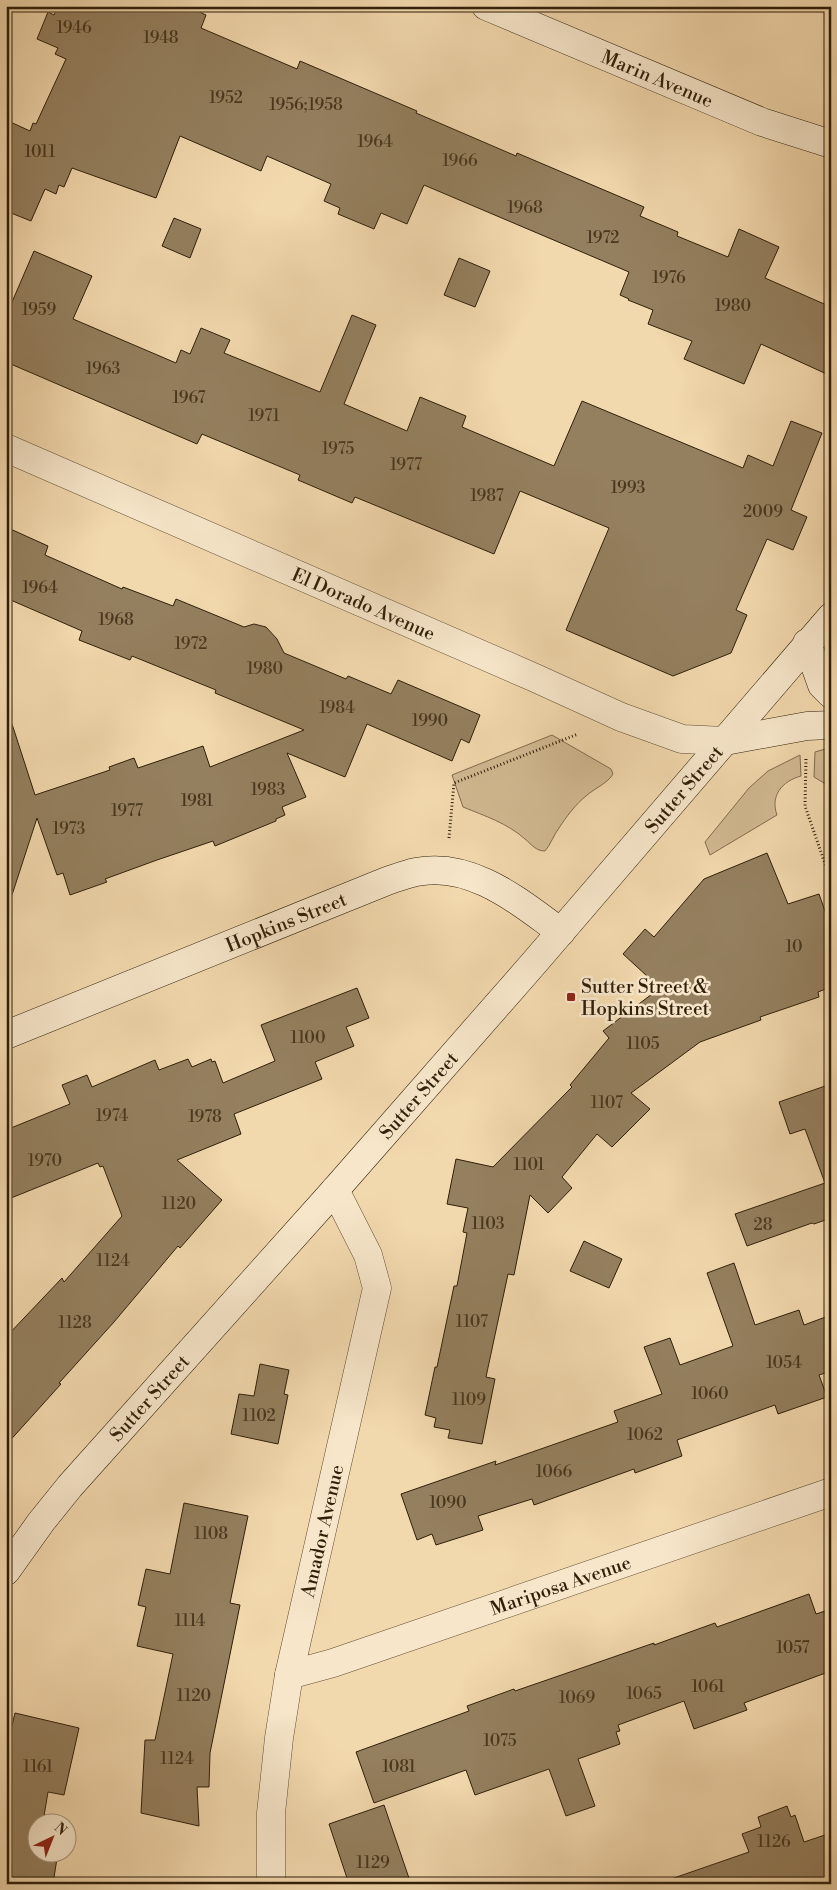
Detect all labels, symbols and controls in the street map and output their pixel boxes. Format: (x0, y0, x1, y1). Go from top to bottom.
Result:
house number: 1946 (56, 18, 92, 38)
house number: 1948 (143, 28, 179, 48)
street label: Marin Avenue (597, 45, 717, 113)
house number: 1952 (209, 88, 243, 108)
house number: 1956;1958 (269, 95, 343, 115)
house number: 1964 (357, 132, 393, 152)
house number: 1011 (25, 142, 55, 162)
house number: 1966 (442, 151, 478, 171)
house number: 1968 (507, 198, 543, 218)
house number: 1972 (586, 228, 620, 248)
house number: 1976 (652, 268, 686, 288)
house number: 1980 (715, 296, 751, 316)
house number: 1959 (22, 300, 57, 320)
house number: 1963 (86, 359, 120, 379)
house number: 1967 (173, 388, 205, 408)
house number: 1971 (248, 406, 280, 426)
house number: 1975 (322, 439, 354, 459)
house number: 1977 (390, 455, 422, 475)
house number: 1993 (611, 478, 645, 498)
house number: 1987 (470, 486, 504, 506)
house number: 2009 (743, 502, 783, 522)
street label: El Dorado Avenue (288, 563, 439, 646)
house number: 1964 (22, 578, 58, 598)
house number: 1968 (98, 610, 134, 630)
house number: 1972 (174, 634, 208, 654)
house number: 1980 (247, 659, 283, 679)
house number: 1984 (319, 698, 355, 718)
house number: 1990 (412, 711, 448, 731)
street label: Sutter Street (640, 740, 729, 839)
house number: 1983 (251, 780, 285, 800)
house number: 1981 (181, 791, 213, 811)
house number: 1977 (111, 801, 143, 821)
house number: 1973 (53, 819, 86, 839)
street label: Hopkins Street (222, 887, 351, 958)
house number: 10 (786, 937, 803, 957)
place label: Sutter Street & Hopkins Street (581, 975, 710, 1021)
marker: Sutter Street & Hopkins Street (565, 991, 577, 1003)
house number: 1100 (290, 1028, 326, 1048)
house number: 1105 (626, 1034, 660, 1054)
street label: Sutter Street (374, 1047, 464, 1144)
house number: 1107 (591, 1093, 623, 1113)
house number: 1974 (96, 1106, 129, 1126)
house number: 1978 (188, 1107, 222, 1127)
house number: 1970 (28, 1151, 62, 1171)
house number: 1101 (514, 1155, 544, 1175)
house number: 1120 (162, 1194, 196, 1214)
house number: 1103 (471, 1214, 505, 1234)
house number: 28 (754, 1215, 773, 1235)
house number: 1124 (96, 1251, 130, 1271)
house number: 1107 (456, 1312, 488, 1332)
house number: 1128 (58, 1313, 92, 1333)
street label: Sutter Street (105, 1350, 195, 1447)
house number: 1054 (766, 1353, 802, 1373)
house number: 1060 (691, 1384, 729, 1404)
house number: 1109 (452, 1390, 486, 1410)
house number: 1102 (242, 1406, 276, 1426)
house number: 1062 (627, 1425, 663, 1445)
street label: Amador Avenue (296, 1462, 349, 1601)
house number: 1066 (536, 1462, 572, 1482)
house number: 1090 (429, 1493, 467, 1513)
house number: 1108 (194, 1524, 228, 1544)
street label: Mariposa Avenue (487, 1551, 634, 1621)
house number: 1114 (175, 1611, 206, 1631)
house number: 1057 (776, 1638, 810, 1658)
house number: 1061 (691, 1677, 725, 1697)
house number: 1065 (626, 1684, 662, 1704)
house number: 1120 (177, 1686, 211, 1706)
house number: 1069 (559, 1688, 595, 1708)
house number: 1075 (483, 1731, 517, 1751)
house number: 1124 (160, 1749, 194, 1769)
house number: 1161 (23, 1757, 53, 1777)
house number: 1081 (382, 1757, 416, 1777)
north arrow (28, 1812, 78, 1862)
text: N (50, 1819, 70, 1840)
house number: 1126 (757, 1832, 791, 1852)
house number: 1129 (356, 1853, 390, 1873)

